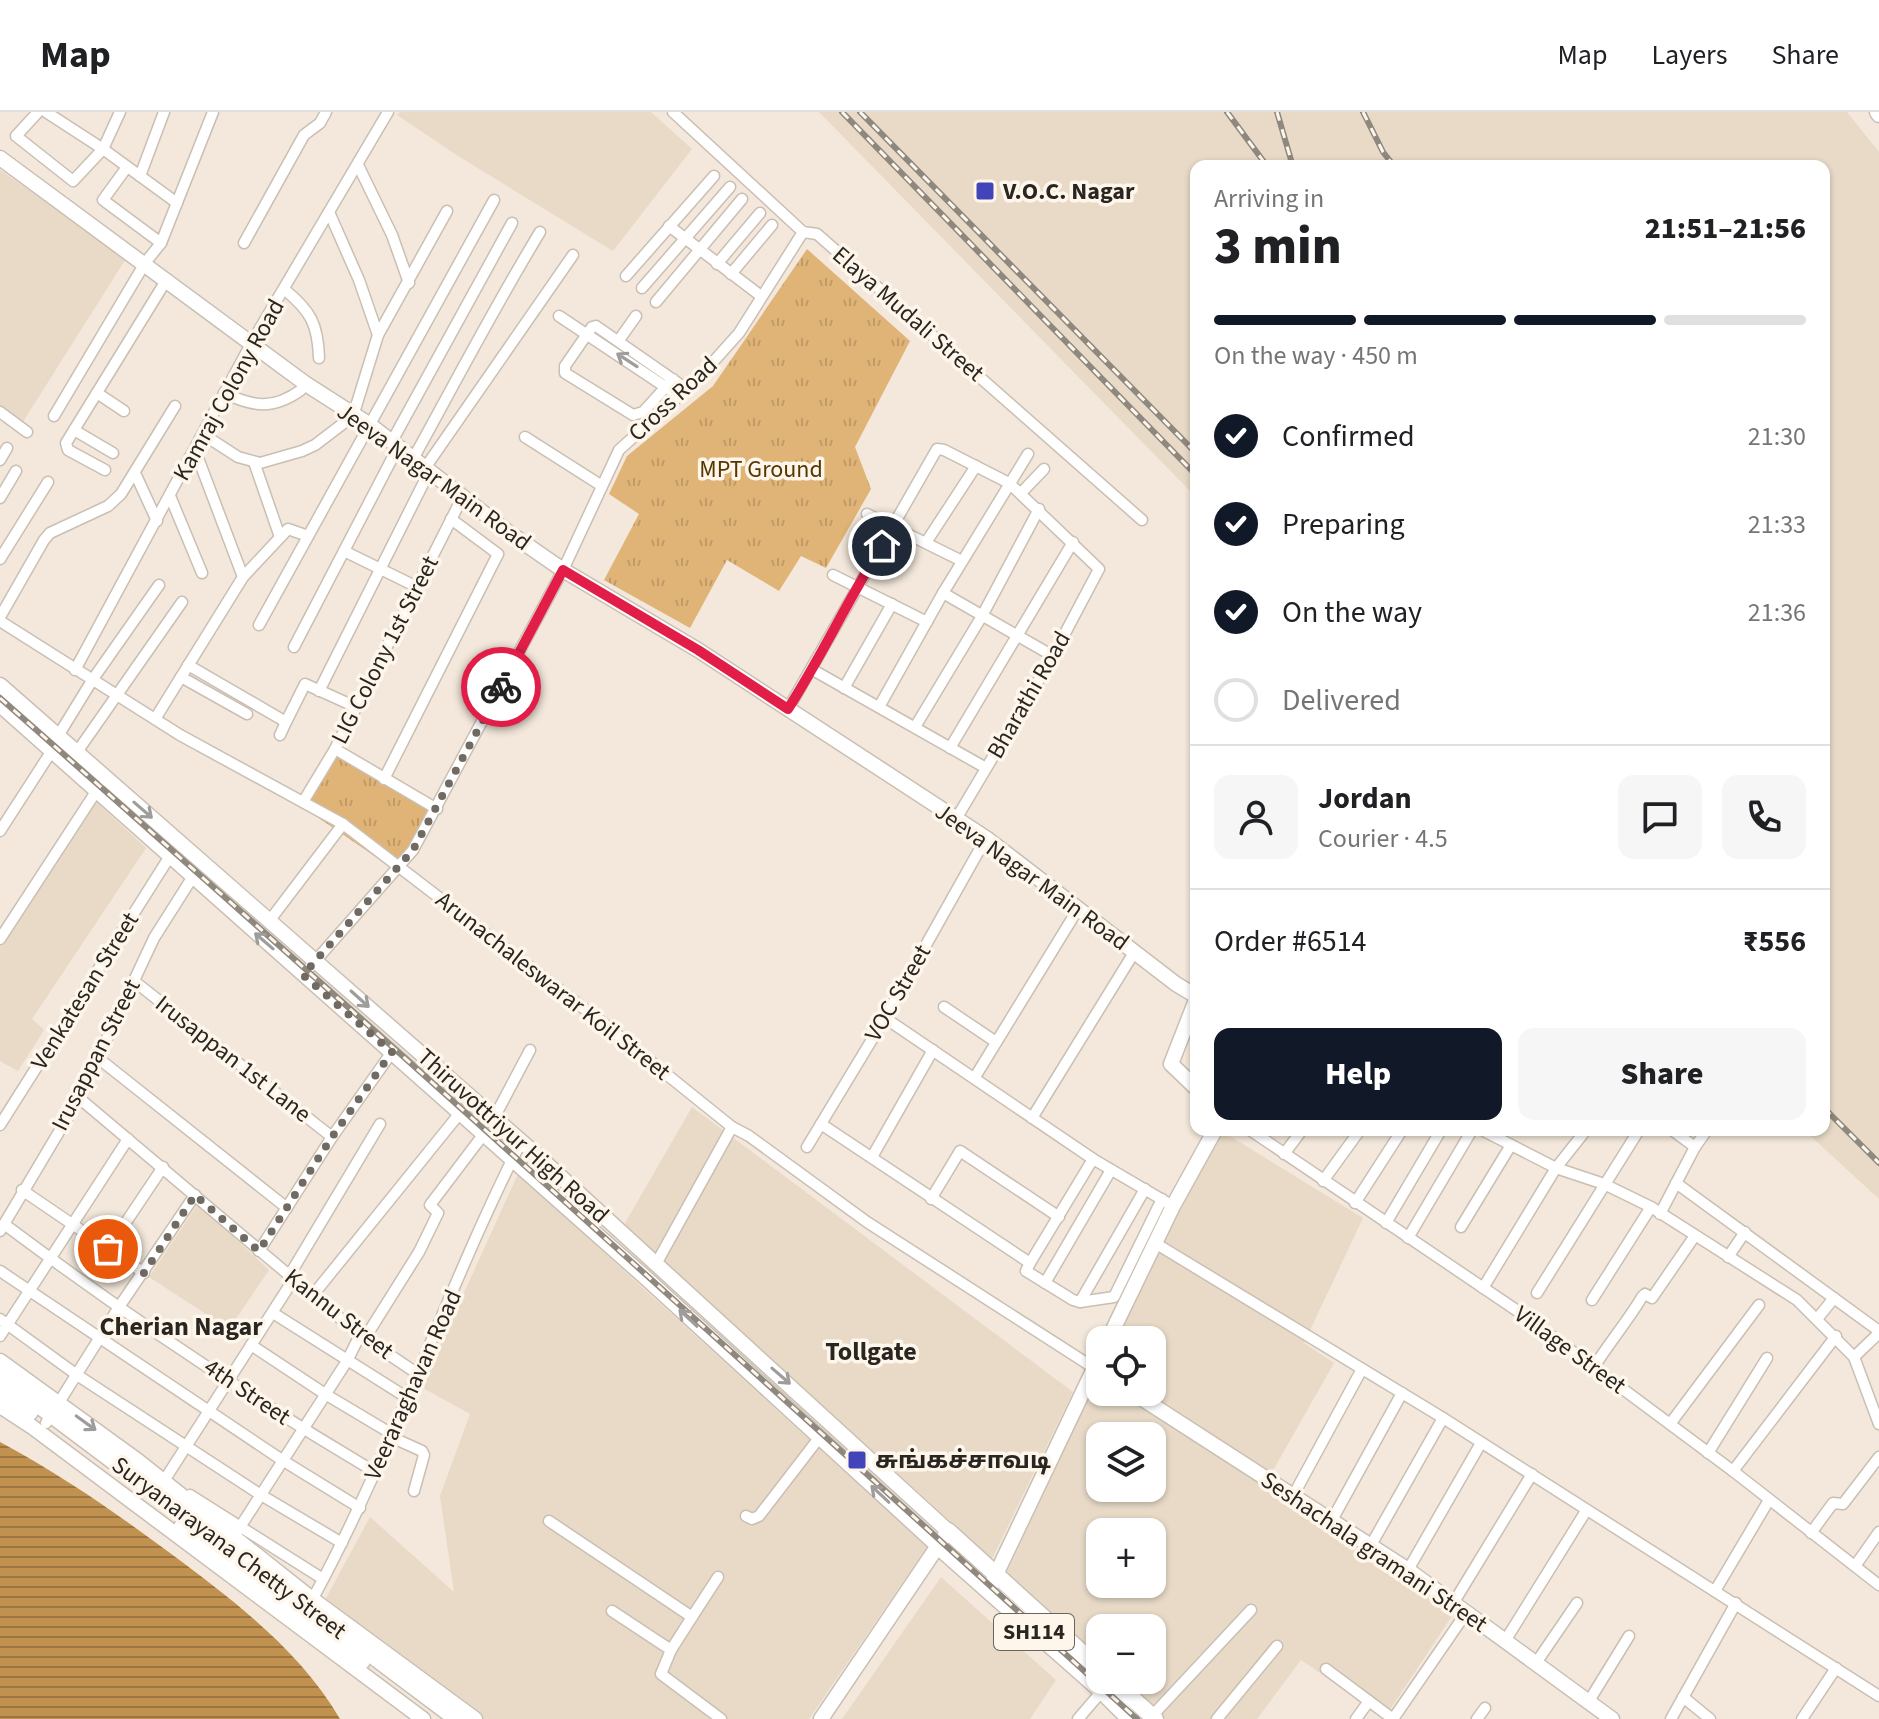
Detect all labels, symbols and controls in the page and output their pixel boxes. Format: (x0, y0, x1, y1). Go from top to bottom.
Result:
text: Map (40, 28, 111, 82)
text: Map (1557, 35, 1607, 75)
text: Layers (1651, 35, 1727, 75)
text: Share (1771, 35, 1839, 75)
place label: V.O.C. Nagar (1002, 174, 1135, 209)
marker: V.O.C. Nagar (974, 180, 996, 202)
text: Arriving in (1214, 180, 1324, 217)
text: 21:51–21:56 (1645, 207, 1806, 250)
text: 3 min (1214, 210, 1342, 284)
street label: Elaya Mudali Street (824, 238, 992, 390)
street label: Kamraj Colony Road (164, 293, 294, 487)
text: On the way · 450 m (1214, 337, 1418, 374)
street label: Cross Road (620, 348, 726, 450)
one-way arrow (616, 352, 639, 368)
street label: Jeeva Nagar Main Road (330, 395, 538, 559)
icon: check (1214, 414, 1258, 458)
text: Confirmed (1282, 415, 1415, 458)
text: 21:30 (1748, 418, 1806, 455)
park label: MPT Ground (699, 452, 823, 487)
icon: check (1214, 502, 1258, 546)
text: Preparing (1282, 503, 1405, 546)
text: 21:33 (1748, 506, 1806, 543)
pin (848, 512, 916, 580)
icon: home (860, 524, 904, 568)
street label: LIG Colony 1st Street (322, 550, 448, 750)
icon: check (1214, 590, 1258, 634)
text: On the way (1282, 591, 1422, 634)
text: 21:36 (1748, 594, 1806, 631)
street label: Bharathi Road (978, 625, 1080, 765)
courier (461, 647, 541, 727)
icon: bike (479, 665, 523, 709)
text: Delivered (1282, 679, 1401, 722)
button: person (1214, 775, 1298, 859)
button: chat (1618, 775, 1702, 859)
button: phone (1722, 775, 1806, 859)
text: Jordan (1318, 777, 1412, 820)
street label: Jeeva Nagar Main Road (928, 795, 1136, 959)
one-way arrow (133, 801, 153, 819)
text: Courier · 4.5 (1318, 820, 1448, 857)
street label: Arunachaleswarar Koil Street (428, 883, 678, 1089)
street label: Venkatesan Street (22, 905, 148, 1077)
text: Order #6514 (1214, 920, 1367, 963)
text: ₹556 (1743, 920, 1806, 963)
one-way arrow (254, 932, 274, 950)
street label: VOC Street (856, 938, 940, 1048)
street label: Irusappan Street (43, 973, 149, 1137)
street label: Irusappan 1st Lane (148, 987, 318, 1131)
one-way arrow (350, 990, 370, 1008)
button: Help (1214, 1028, 1502, 1120)
button: Share (1518, 1028, 1806, 1120)
street label: Thiruvottriyur High Road (409, 1040, 617, 1232)
pin (74, 1215, 142, 1283)
icon: bag (86, 1227, 130, 1271)
street label: Kannu Street (277, 1260, 401, 1368)
street label: Veeraraghavan Road (355, 1284, 471, 1486)
street label: Village Street (1507, 1297, 1633, 1403)
district label: Cherian Nagar (99, 1308, 263, 1345)
one-way arrow (679, 1309, 699, 1327)
map controls (1086, 1326, 1166, 1694)
button: locate (1086, 1326, 1166, 1406)
district label: Tollgate (825, 1333, 917, 1370)
street label: 4th Street (197, 1350, 297, 1434)
one-way arrow (770, 1367, 790, 1385)
one-way arrow (74, 1415, 96, 1432)
button: layers (1086, 1422, 1166, 1502)
place label: சுங்கச்சாவடி (875, 1443, 1051, 1478)
street label: Suryanarayana Chetty Street (104, 1448, 354, 1648)
marker: சுங்கச்சாவடி (846, 1449, 868, 1471)
street label: Seshachala gramani Street (1254, 1463, 1494, 1641)
one-way arrow (870, 1485, 890, 1503)
button: + (1086, 1518, 1166, 1598)
road number: SH114 (994, 1614, 1074, 1650)
button: − (1086, 1614, 1166, 1694)

